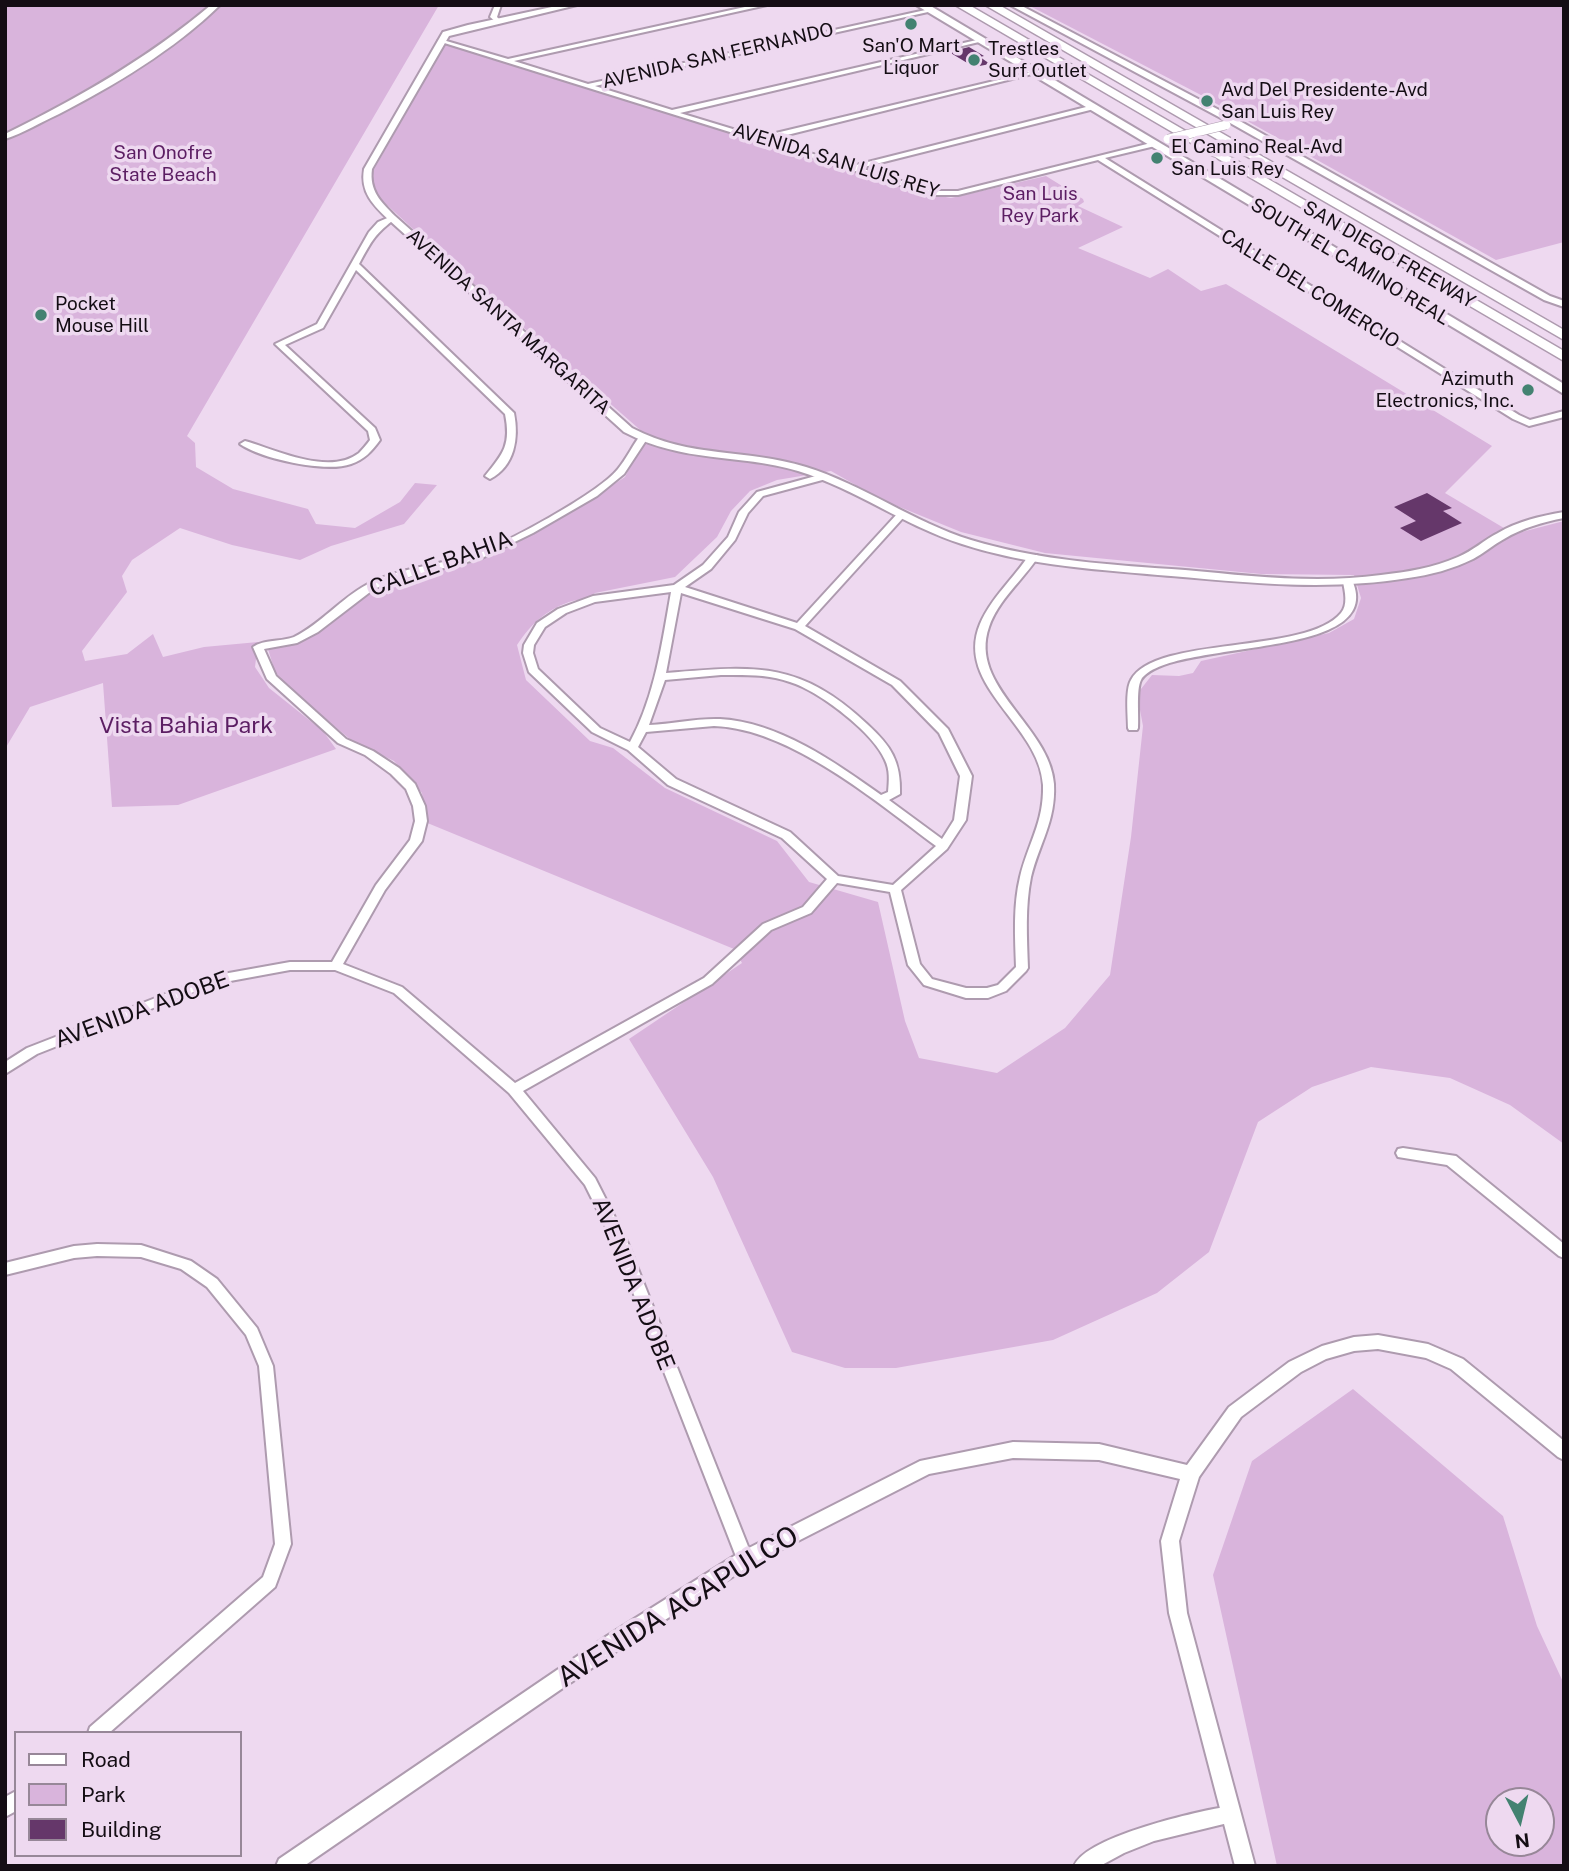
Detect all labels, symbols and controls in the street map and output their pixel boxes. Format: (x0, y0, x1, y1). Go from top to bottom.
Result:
marker: San'O Mart Liquor (903, 16, 919, 32)
street label: AVENIDA SAN FERNANDO (600, 18, 836, 94)
place label: San'O Mart Liquor (862, 35, 960, 79)
place label: Trestles Surf Outlet (988, 38, 1087, 82)
marker: Trestles Surf Outlet (966, 52, 982, 68)
place label: Avd Del Presidente-Avd San Luis Rey (1221, 79, 1428, 123)
marker: Avd Del Presidente-Avd San Luis Rey (1199, 93, 1215, 109)
street label: AVENIDA SAN LUIS REY (730, 119, 942, 203)
place label: El Camino Real-Avd San Luis Rey (1171, 136, 1343, 180)
park label: San Onofre State Beach (109, 142, 217, 186)
marker: El Camino Real-Avd San Luis Rey (1149, 150, 1165, 166)
park label: San Luis Rey Park (1001, 183, 1079, 227)
street label: SOUTH EL CAMINO REAL (1247, 194, 1453, 330)
street label: SAN DIEGO FREEWAY (1299, 196, 1479, 314)
street label: AVENIDA SANTA MARGARITA (401, 224, 615, 420)
street label: CALLE DEL COMERCIO (1217, 225, 1403, 353)
place label: Pocket Mouse Hill (55, 293, 149, 337)
marker: Pocket Mouse Hill (33, 307, 49, 323)
place label: Azimuth Electronics, Inc. (1375, 368, 1514, 412)
marker: Azimuth Electronics, Inc. (1520, 382, 1536, 398)
street label: CALLE BAHIA (366, 525, 516, 603)
park label: Vista Bahia Park (99, 712, 273, 740)
street label: AVENIDA ADOBE (51, 966, 233, 1054)
street label: AVENIDA ADOBE (586, 1194, 680, 1374)
street label: AVENIDA ACAPULCO (551, 1519, 805, 1695)
legend (14, 1731, 242, 1857)
text: Road (81, 1747, 131, 1772)
text: Park (81, 1782, 126, 1807)
north arrow (1485, 1787, 1555, 1857)
text: Building (81, 1817, 162, 1842)
text: N (1514, 1829, 1531, 1853)

